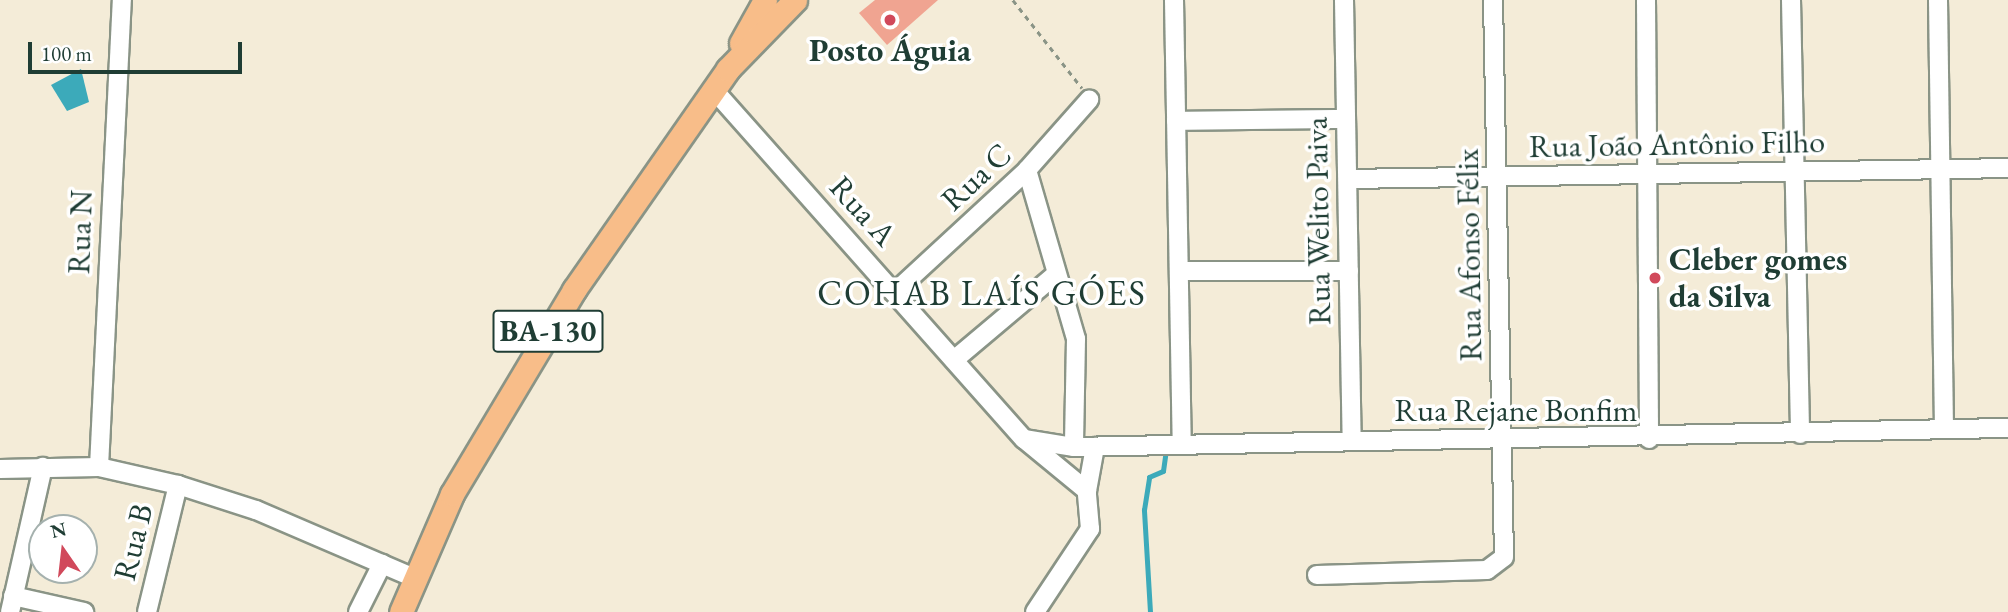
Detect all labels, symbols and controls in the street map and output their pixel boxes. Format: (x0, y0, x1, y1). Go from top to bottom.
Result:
marker: Posto Águia (882, 12, 898, 28)
scale bar (32, 28, 245, 72)
place label: Posto Águia (809, 31, 971, 69)
text: 100 m (41, 40, 92, 67)
street label: Rua Welito Paiva (1297, 117, 1339, 325)
street label: Rua João Antônio Filho (1529, 122, 1825, 166)
street label: Rua C (933, 135, 1019, 219)
street label: Rua Afonso Félix (1448, 148, 1490, 362)
street label: Rua A (822, 168, 904, 254)
street label: Rua N (59, 189, 101, 275)
place label: Cleber gomes da Silva (1669, 241, 1847, 316)
marker: Cleber gomes da Silva (1647, 270, 1663, 286)
district label: COHAB LAÍS GÓES (819, 272, 1145, 314)
road number: BA-130 (492, 304, 604, 358)
street label: Rua Rejane Bonfim (1395, 391, 1637, 429)
street label: Rua B (105, 500, 161, 584)
north arrow (28, 514, 98, 584)
text: N (48, 516, 69, 544)

